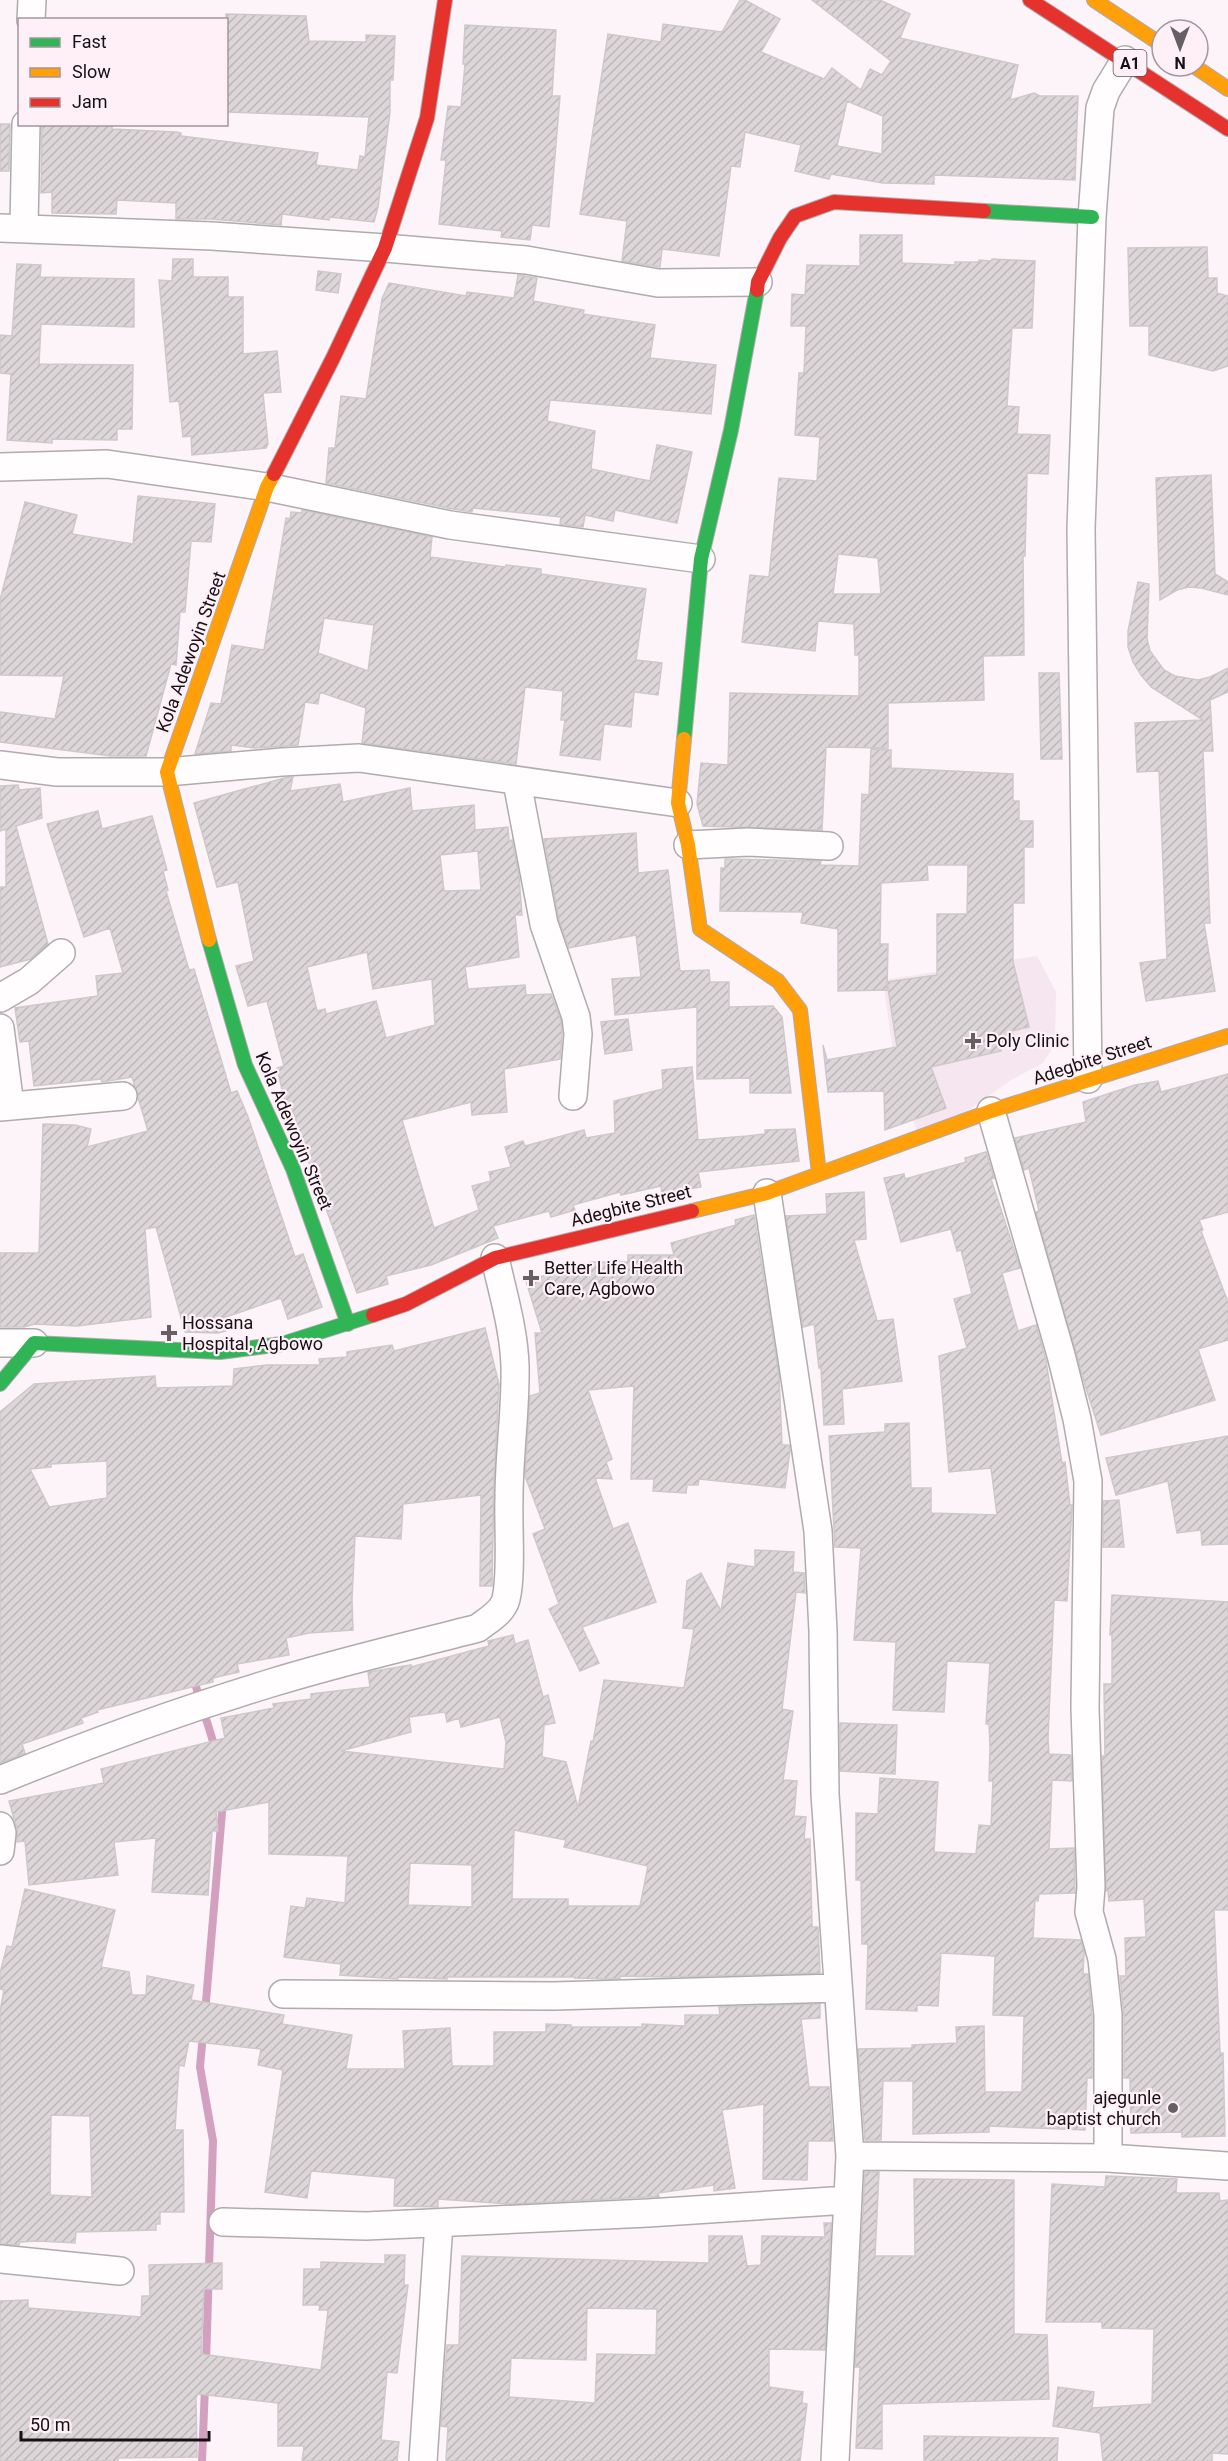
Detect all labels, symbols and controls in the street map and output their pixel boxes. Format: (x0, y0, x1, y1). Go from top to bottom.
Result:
legend (18, 18, 228, 126)
north arrow (1150, 18, 1210, 78)
text: Fast (72, 31, 107, 52)
road number: A1 (1114, 50, 1146, 76)
text: N (1174, 53, 1186, 72)
text: Slow (72, 61, 111, 82)
text: Jam (72, 91, 108, 112)
street label: Kola Adewoyin Street (152, 568, 229, 735)
place label: Poly Clinic (986, 1030, 1069, 1051)
street label: Adegbite Street (1030, 1030, 1154, 1089)
marker: Poly Clinic (964, 1032, 982, 1050)
street label: Kola Adewoyin Street (252, 1049, 337, 1213)
street label: Adegbite Street (568, 1180, 693, 1231)
place label: Better Life Health Care, Agbowo (544, 1257, 683, 1299)
marker: Better Life Health Care, Agbowo (522, 1269, 540, 1287)
place label: Hossana Hospital, Agbowo (182, 1312, 323, 1354)
marker: Hossana Hospital, Agbowo (160, 1324, 178, 1342)
place label: ajegunle baptist church (1047, 2087, 1161, 2129)
marker: ajegunle baptist church (1166, 2101, 1180, 2115)
scale bar (21, 2404, 208, 2442)
text: 50 m (30, 2414, 70, 2435)

